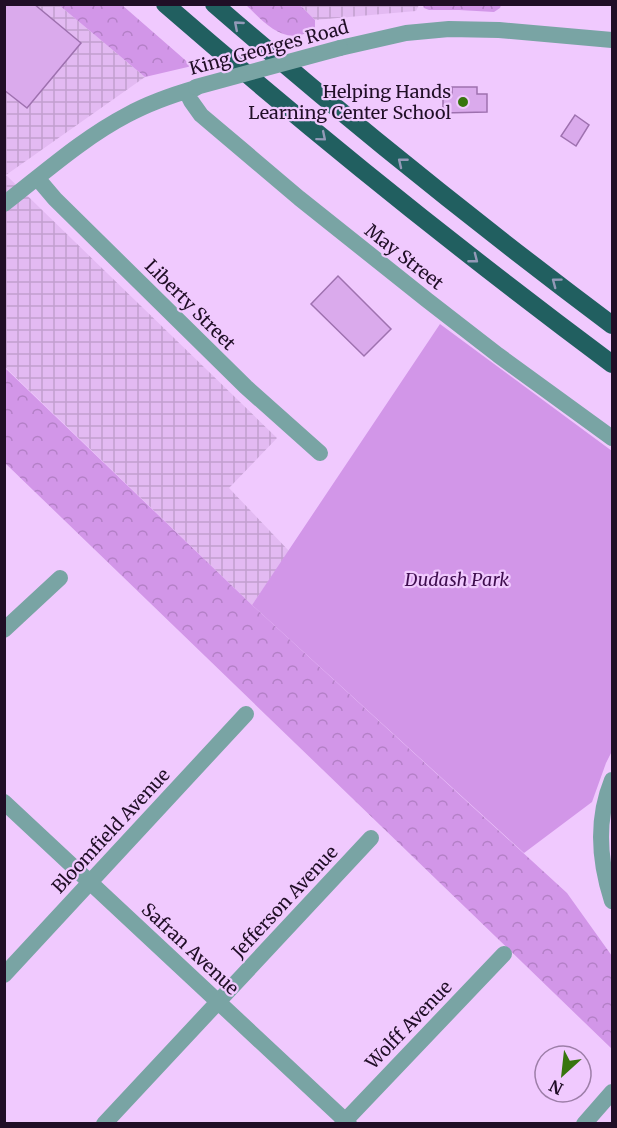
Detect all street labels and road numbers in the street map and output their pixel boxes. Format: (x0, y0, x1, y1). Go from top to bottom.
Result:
street label: King Georges Road (187, 15, 351, 80)
street label: May Street (360, 219, 448, 294)
street label: Liberty Street (140, 255, 240, 355)
street label: Bloomfield Avenue (47, 763, 175, 898)
street label: Jefferson Avenue (226, 841, 343, 963)
street label: Safran Avenue (137, 898, 244, 1000)
street label: Wolff Avenue (360, 976, 457, 1074)

